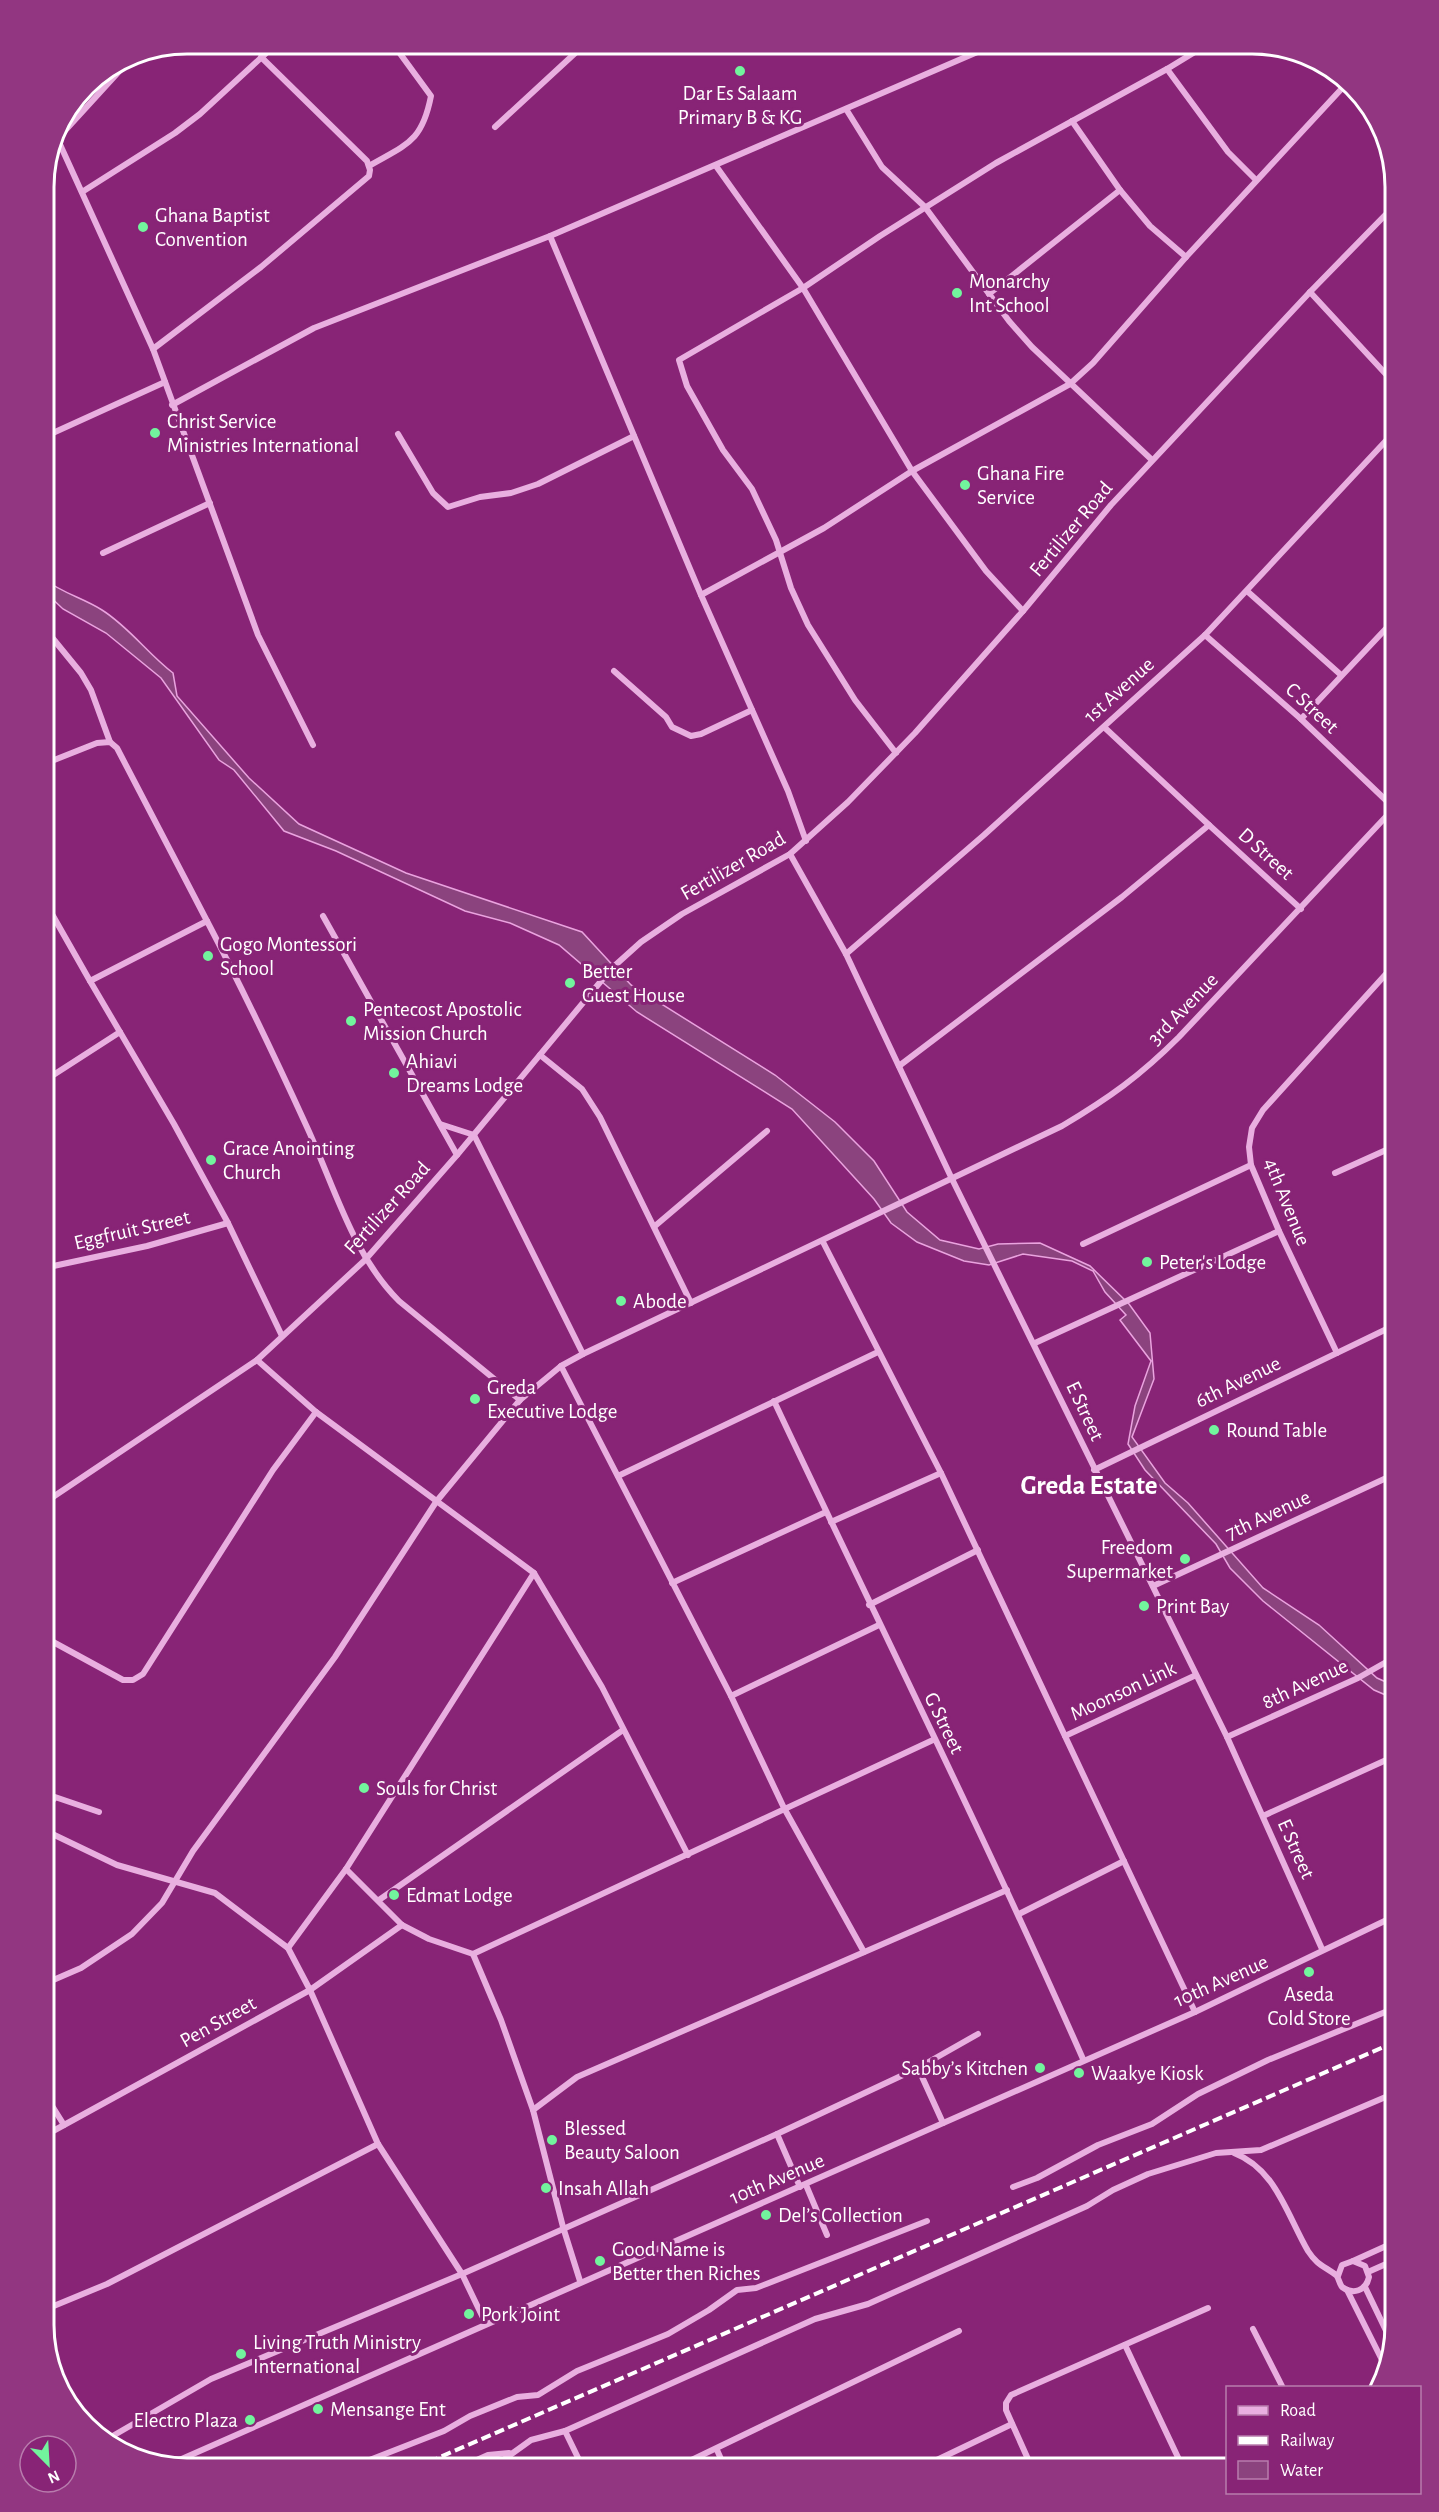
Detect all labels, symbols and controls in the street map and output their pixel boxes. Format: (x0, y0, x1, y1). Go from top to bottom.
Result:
marker: Dar Es Salaam Primary B & KG (733, 64, 747, 78)
place label: Dar Es Salaam Primary B & KG (678, 83, 802, 128)
place label: Ghana Baptist Convention (155, 205, 270, 250)
marker: Ghana Baptist Convention (136, 220, 150, 234)
place label: Monarchy Int School (969, 271, 1050, 316)
marker: Monarchy Int School (950, 286, 964, 300)
place label: Christ Service Ministries International (167, 411, 359, 456)
marker: Christ Service Ministries International (148, 426, 162, 440)
place label: Ghana Fire Service (977, 463, 1064, 508)
street label: Fertilizer Road (1025, 477, 1117, 581)
marker: Ghana Fire Service (958, 478, 972, 492)
street label: 1st Avenue (1080, 653, 1158, 727)
street label: C Street (1281, 679, 1343, 738)
street label: D Street (1234, 824, 1298, 884)
street label: Fertilizer Road (677, 828, 789, 904)
place label: Gogo Montessori School (220, 934, 357, 979)
marker: Gogo Montessori School (201, 949, 215, 963)
place label: Better Guest House (582, 961, 685, 1006)
street label: 3rd Avenue (1144, 969, 1222, 1049)
marker: Better Guest House (563, 976, 577, 990)
place label: Pentecost Apostolic Mission Church (363, 999, 522, 1044)
marker: Pentecost Apostolic Mission Church (344, 1014, 358, 1028)
place label: Ahiavi Dreams Lodge (406, 1051, 523, 1096)
marker: Ahiavi Dreams Lodge (387, 1066, 401, 1080)
place label: Grace Anointing Church (223, 1138, 355, 1183)
marker: Grace Anointing Church (204, 1153, 218, 1167)
street label: 4th Avenue (1260, 1155, 1314, 1249)
street label: Fertilizer Road (340, 1157, 434, 1258)
street label: Eggfruit Street (72, 1206, 192, 1254)
place label: Peter's Lodge (1159, 1252, 1266, 1273)
marker: Peter's Lodge (1140, 1255, 1154, 1269)
place label: Abode (633, 1291, 687, 1312)
marker: Abode (614, 1294, 628, 1308)
street label: 6th Avenue (1192, 1352, 1284, 1412)
place label: Greda Executive Lodge (487, 1377, 617, 1422)
street label: E Street (1062, 1378, 1108, 1444)
marker: Greda Executive Lodge (468, 1392, 482, 1406)
place label: Round Table (1226, 1420, 1327, 1441)
marker: Round Table (1207, 1423, 1221, 1437)
district label: Greda Estate (1021, 1472, 1157, 1499)
street label: 7th Avenue (1222, 1486, 1314, 1544)
place label: Freedom Supermarket (1067, 1537, 1173, 1582)
marker: Freedom Supermarket (1178, 1552, 1192, 1566)
place label: Print Bay (1156, 1596, 1229, 1617)
marker: Print Bay (1137, 1599, 1151, 1613)
street label: 8th Avenue (1259, 1655, 1351, 1713)
street label: Moonson Link (1067, 1657, 1179, 1725)
street label: G Street (920, 1689, 968, 1757)
place label: Souls for Christ (376, 1778, 498, 1799)
marker: Souls for Christ (357, 1781, 371, 1795)
street label: E Street (1274, 1816, 1319, 1882)
place label: Edmat Lodge (406, 1885, 513, 1906)
marker: Edmat Lodge (387, 1888, 401, 1902)
street label: 10th Avenue (1171, 1951, 1271, 2011)
marker: Aseda Cold Store (1302, 1965, 1316, 1979)
place label: Aseda Cold Store (1267, 1984, 1351, 2029)
street label: Pen Street (176, 1992, 260, 2051)
place label: Sabby’s Kitchen (901, 2058, 1028, 2079)
marker: Sabby’s Kitchen (1033, 2061, 1047, 2075)
place label: Waakye Kiosk (1091, 2063, 1204, 2084)
marker: Waakye Kiosk (1072, 2066, 1086, 2080)
place label: Blessed Beauty Saloon (564, 2118, 680, 2163)
marker: Blessed Beauty Saloon (545, 2133, 559, 2147)
street label: 10th Avenue (727, 2150, 827, 2208)
place label: Insah Allah (558, 2178, 649, 2199)
marker: Insah Allah (539, 2181, 553, 2195)
place label: Del’s Collection (778, 2205, 903, 2226)
marker: Del’s Collection (759, 2208, 773, 2222)
place label: Good Name is Better then Riches (612, 2239, 761, 2284)
marker: Good Name is Better then Riches (593, 2254, 607, 2268)
place label: Pork Joint (481, 2304, 560, 2325)
marker: Pork Joint (462, 2307, 476, 2321)
place label: Living Truth Ministry International (253, 2332, 421, 2377)
marker: Living Truth Ministry International (234, 2347, 248, 2361)
legend (1226, 2386, 1421, 2494)
place label: Mensange Ent (330, 2399, 446, 2420)
marker: Mensange Ent (311, 2402, 325, 2416)
text: Road (1280, 2402, 1316, 2420)
place label: Electro Plaza (134, 2410, 238, 2431)
marker: Electro Plaza (243, 2413, 257, 2427)
text: Railway (1280, 2432, 1335, 2450)
north arrow (18, 2434, 78, 2494)
text: Water (1280, 2462, 1323, 2480)
text: N (45, 2467, 62, 2486)

